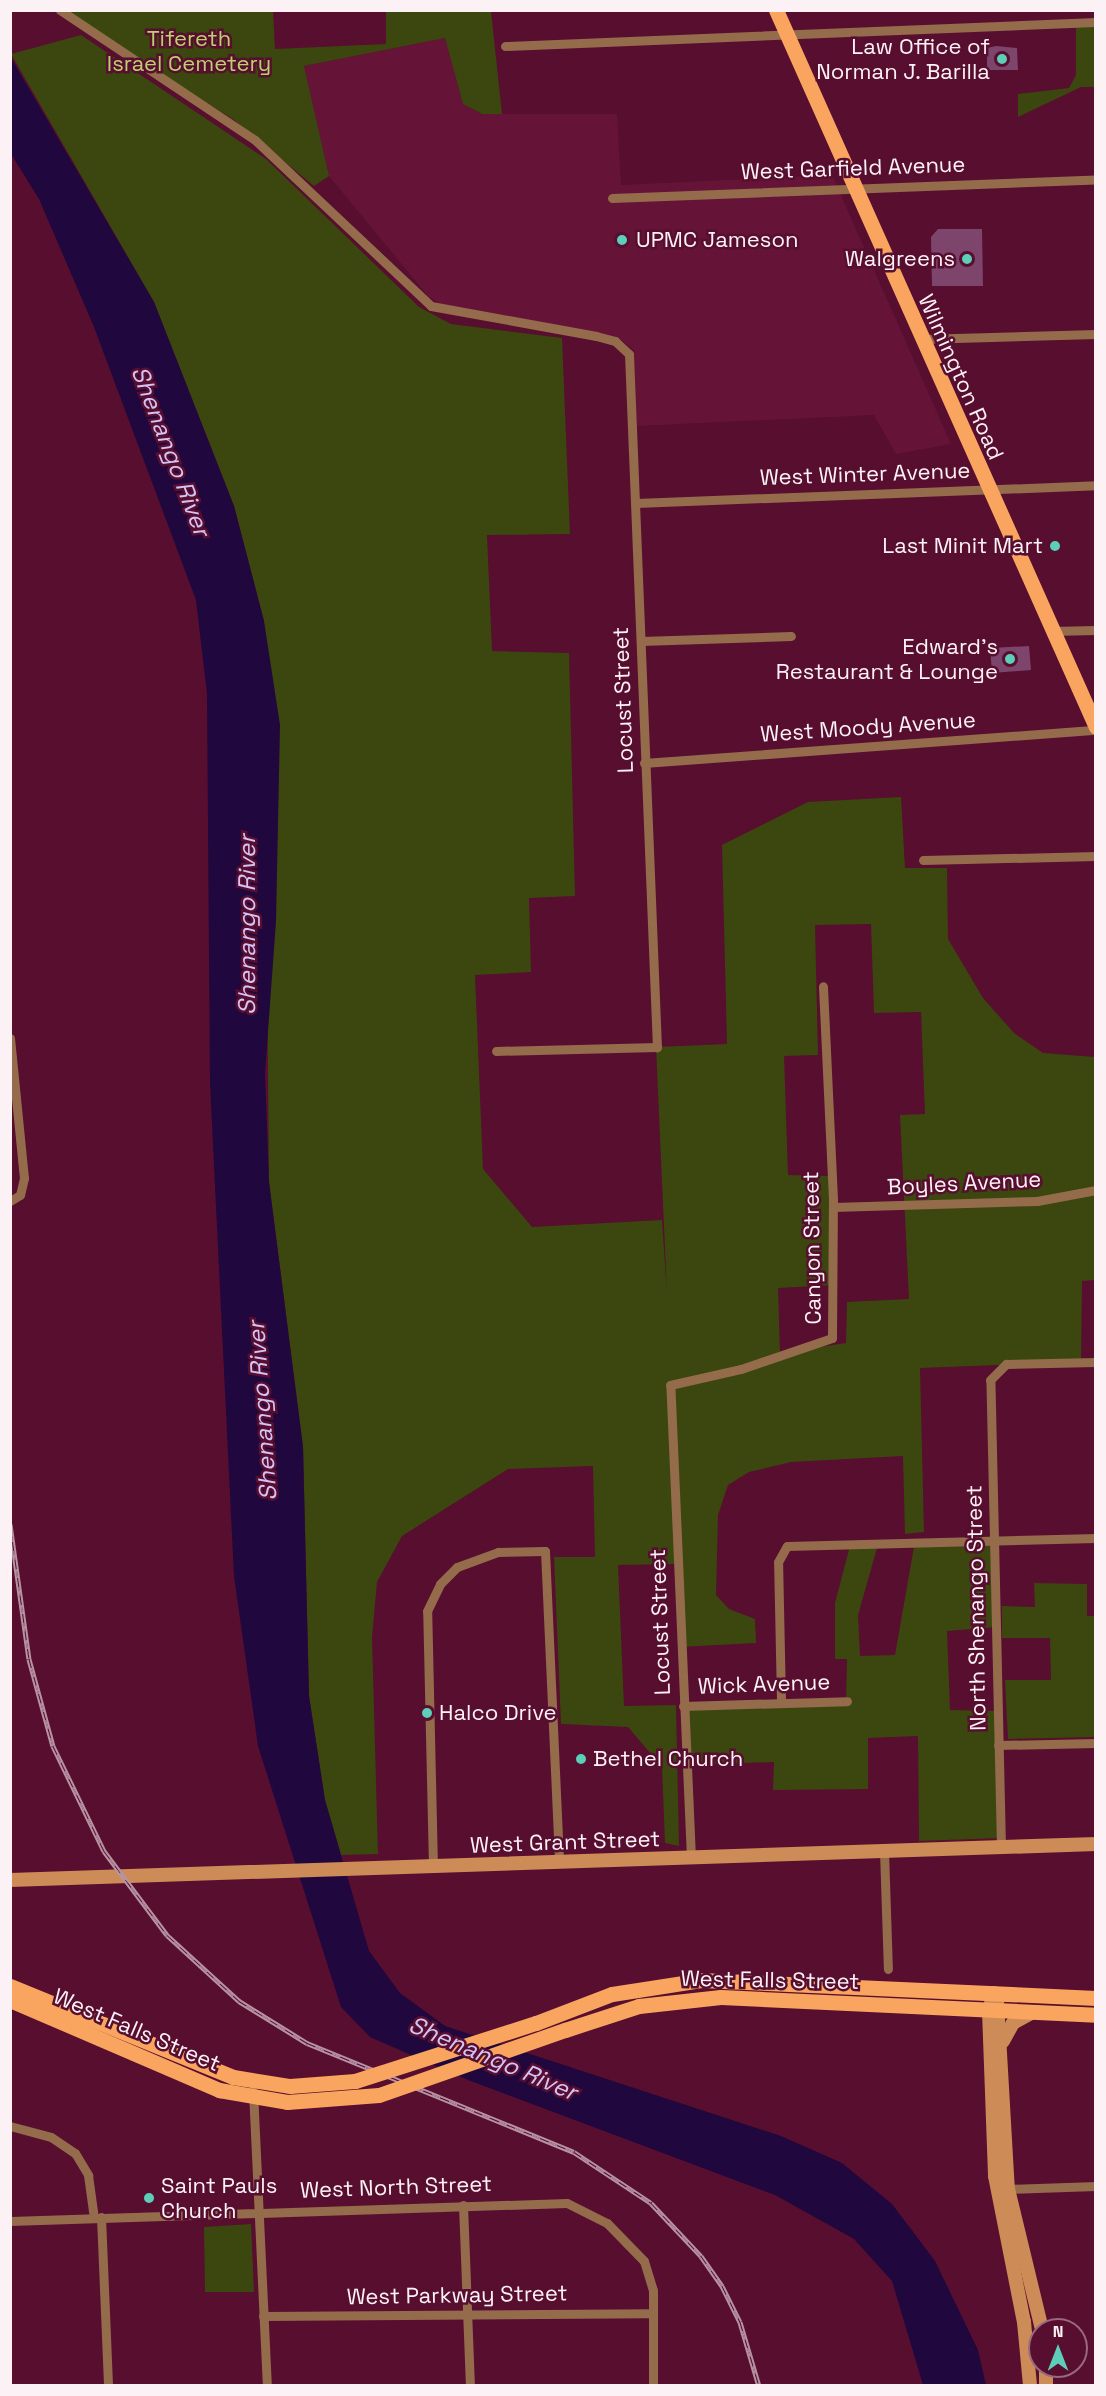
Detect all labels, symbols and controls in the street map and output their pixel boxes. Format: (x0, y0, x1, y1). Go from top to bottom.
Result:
park label: Tifereth Israel Cemetery (107, 25, 271, 76)
place label: Law Office of Norman J. Barilla (815, 33, 990, 84)
marker: Law Office of Norman J. Barilla (995, 52, 1009, 66)
street label: West Garfield Avenue (740, 151, 966, 185)
place label: UPMC Jameson (636, 227, 798, 253)
marker: UPMC Jameson (613, 231, 631, 249)
place label: Walgreens (845, 246, 955, 272)
marker: Walgreens (960, 252, 974, 266)
street label: Wilmington Road (913, 290, 1009, 464)
water label: Shenango River (125, 362, 217, 540)
street label: West Winter Avenue (759, 457, 971, 491)
place label: Last Minit Mart (882, 533, 1043, 559)
marker: Last Minit Mart (1048, 539, 1062, 553)
street label: Locust Street (607, 626, 639, 774)
place label: Edward's Restaurant & Lounge (776, 633, 998, 684)
marker: Edward's Restaurant & Lounge (1003, 652, 1017, 666)
street label: West Moody Avenue (759, 706, 977, 748)
water label: Shenango River (233, 835, 261, 1015)
street label: Boyles Avenue (886, 1166, 1042, 1200)
street label: Canyon Street (797, 1171, 827, 1325)
water label: Shenango River (241, 1320, 283, 1502)
street label: North Shenango Street (961, 1485, 991, 1731)
street label: Locust Street (644, 1548, 676, 1696)
street label: Wick Avenue (697, 1668, 831, 1700)
place label: Halco Drive (439, 1700, 557, 1726)
marker: Halco Drive (420, 1706, 434, 1720)
place label: Bethel Church (593, 1746, 743, 1772)
marker: Bethel Church (574, 1752, 588, 1766)
street label: West Grant Street (469, 1825, 661, 1859)
street label: West Falls Street (680, 1965, 860, 1995)
street label: West Falls Street (50, 1983, 224, 2077)
water label: Shenango River (405, 2010, 581, 2106)
street label: West North Street (300, 2170, 492, 2204)
place label: Saint Pauls Church (161, 2172, 277, 2224)
marker: Saint Pauls Church (142, 2191, 156, 2205)
street label: West Parkway Street (346, 2280, 568, 2310)
north arrow (1028, 2318, 1088, 2378)
text: N (1053, 2321, 1063, 2342)

